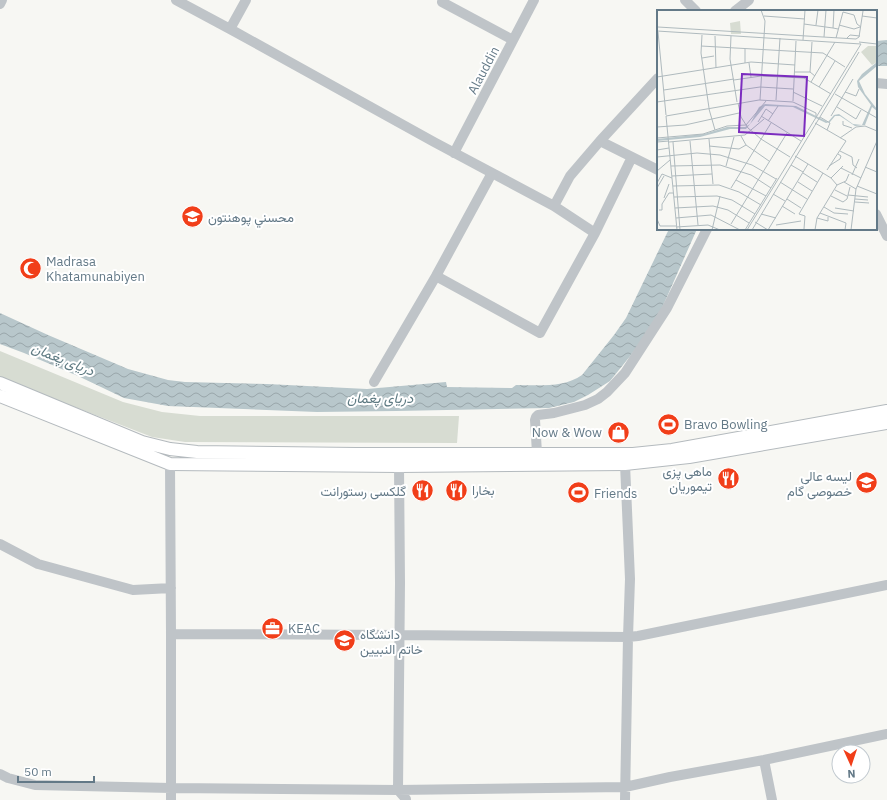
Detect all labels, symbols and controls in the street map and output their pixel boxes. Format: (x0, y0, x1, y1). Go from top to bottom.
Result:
inset map (657, 10, 877, 230)
street label: Alauddin (464, 43, 503, 97)
school or university icon: محسني پوهنتون (180, 204, 206, 230)
place label: محسني پوهنتون (208, 209, 294, 228)
place label: Madrasa Khatamunabiyen (46, 253, 145, 285)
mosque icon: Madrasa Khatamunabiyen (17, 255, 43, 281)
water label: دریای پغمان (29, 338, 97, 381)
water label: دریای پغمان (347, 389, 413, 408)
sports icon: Bravo Bowling (656, 411, 682, 437)
place label: Bravo Bowling (684, 416, 768, 433)
shop icon: Now & Wow (605, 419, 631, 445)
place label: Now & Wow (532, 424, 602, 441)
place label: ماهی پزی تیموریان (662, 463, 712, 495)
restaurant icon: ماهی پزی تیموریان (715, 465, 741, 491)
place label: لیسه عالی خصوصی گام (787, 468, 852, 500)
school or university icon: لیسه عالی خصوصی گام (854, 470, 880, 496)
restaurant icon: بخارا (443, 477, 469, 503)
restaurant icon: گلکسی رستورانت (409, 478, 435, 504)
sports icon: Friends (566, 480, 592, 506)
place label: بخارا (472, 482, 495, 499)
place label: گلکسی رستورانت (320, 483, 406, 500)
place label: Friends (594, 485, 637, 502)
office icon: KEAC (259, 615, 285, 641)
place label: KEAC (288, 620, 320, 637)
place label: دانشگاه خاتم النبیین (360, 626, 423, 658)
school or university icon: دانشگاه خاتم النبیین (331, 628, 357, 654)
north arrow (831, 744, 871, 784)
scale bar (18, 758, 94, 784)
text: 50 m (24, 764, 52, 779)
text: N (847, 767, 856, 781)

